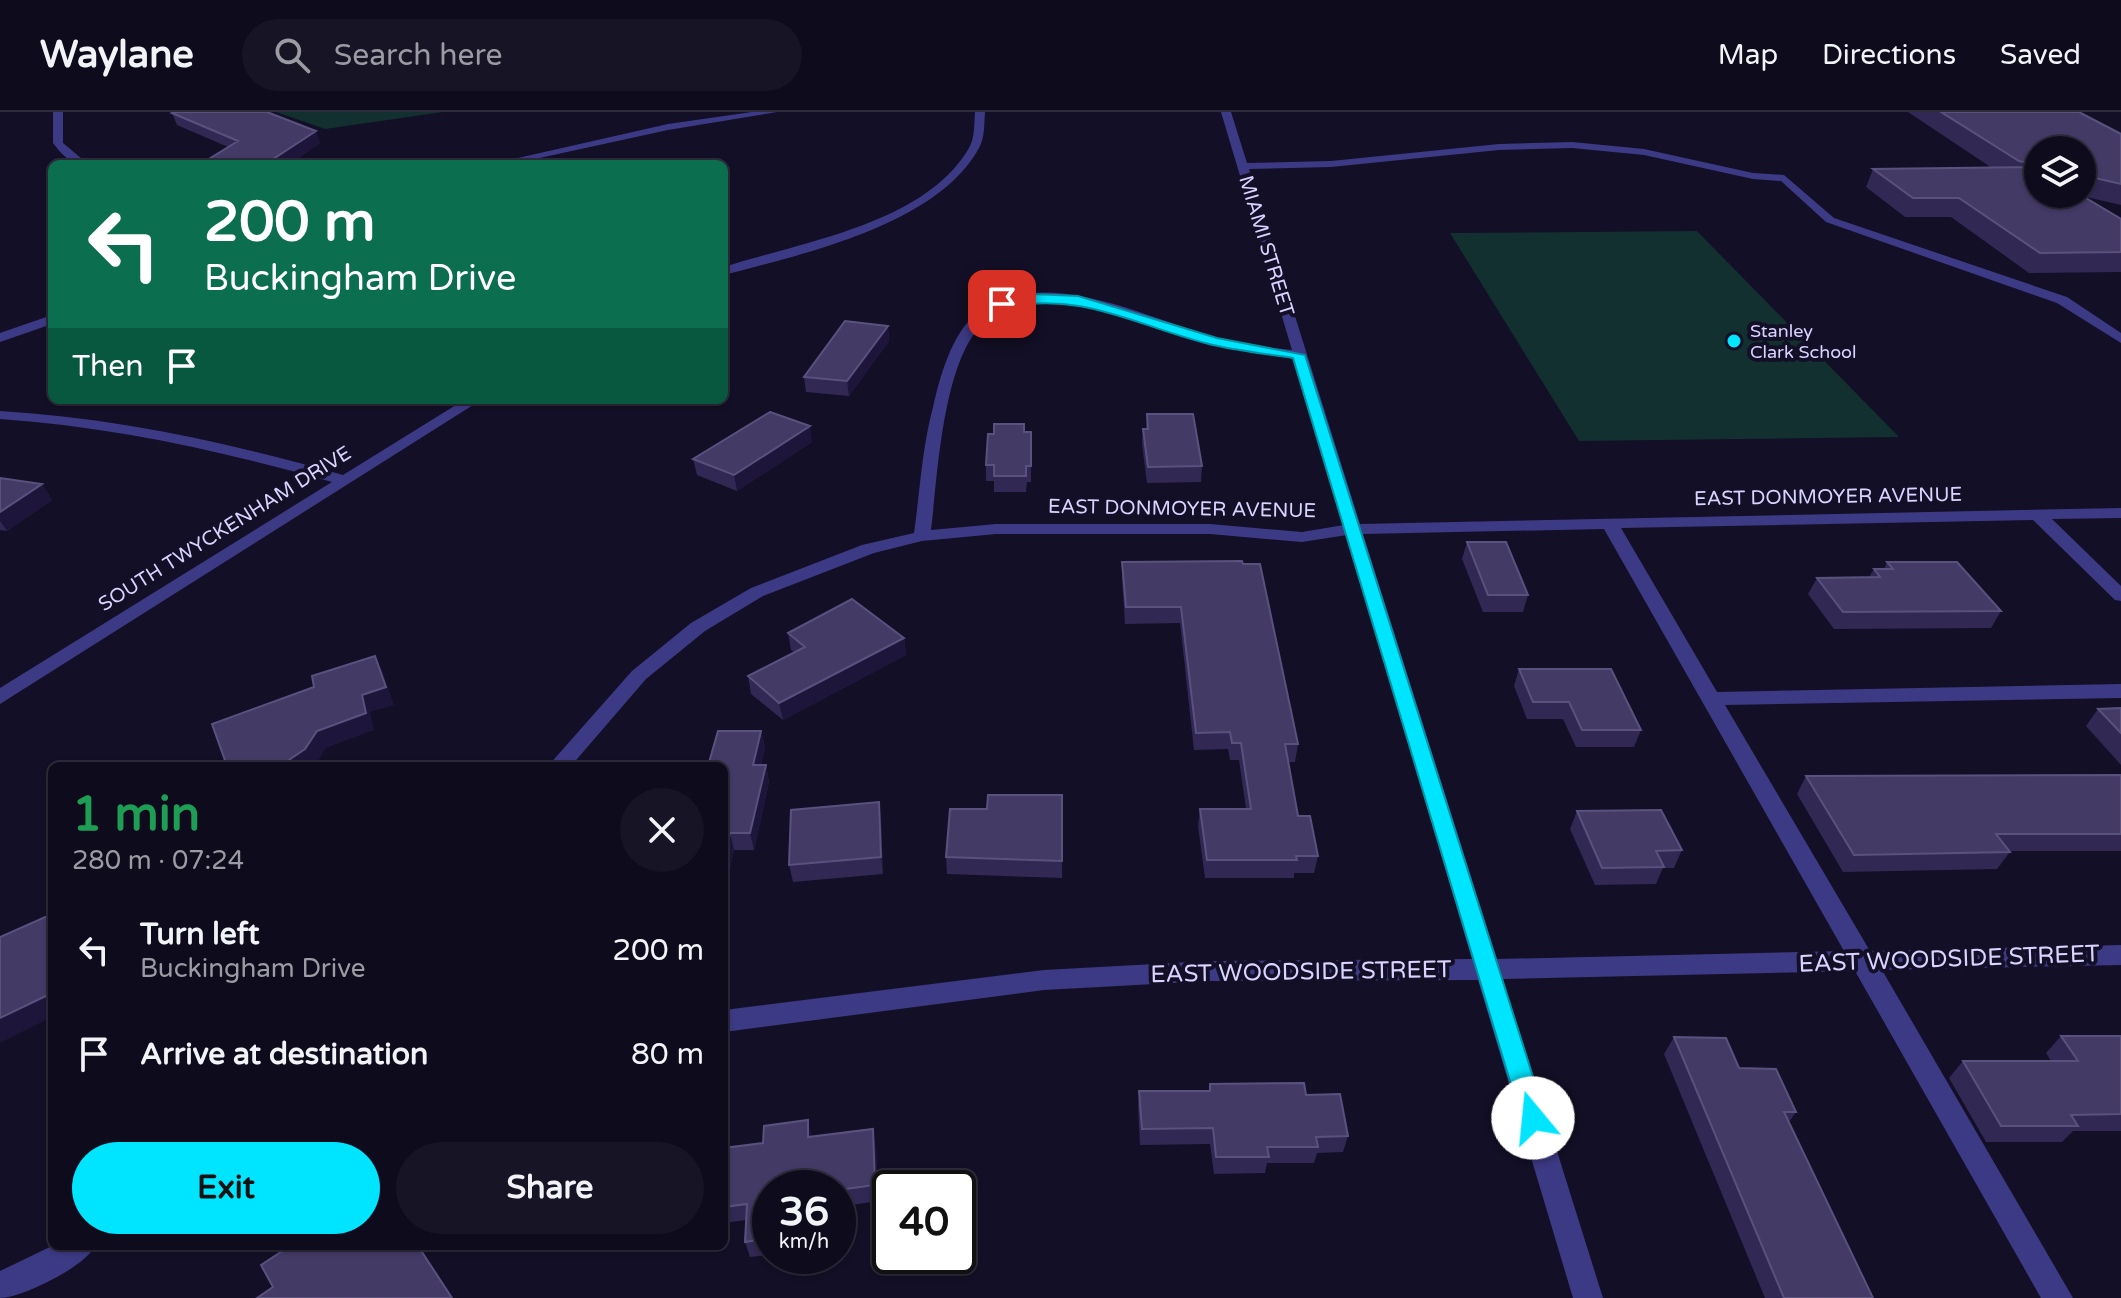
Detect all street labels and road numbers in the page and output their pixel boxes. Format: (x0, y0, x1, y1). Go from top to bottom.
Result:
street label: MIAMI STREET (1233, 173, 1299, 319)
street label: SOUTH TWYCKENHAM DRIVE (94, 441, 356, 617)
street label: EAST DONMOYER AVENUE (1694, 483, 1962, 511)
street label: EAST DONMOYER AVENUE (1048, 495, 1316, 523)
street label: EAST WOODSIDE STREET (1798, 939, 2100, 979)
street label: EAST WOODSIDE STREET (1150, 955, 1452, 989)

